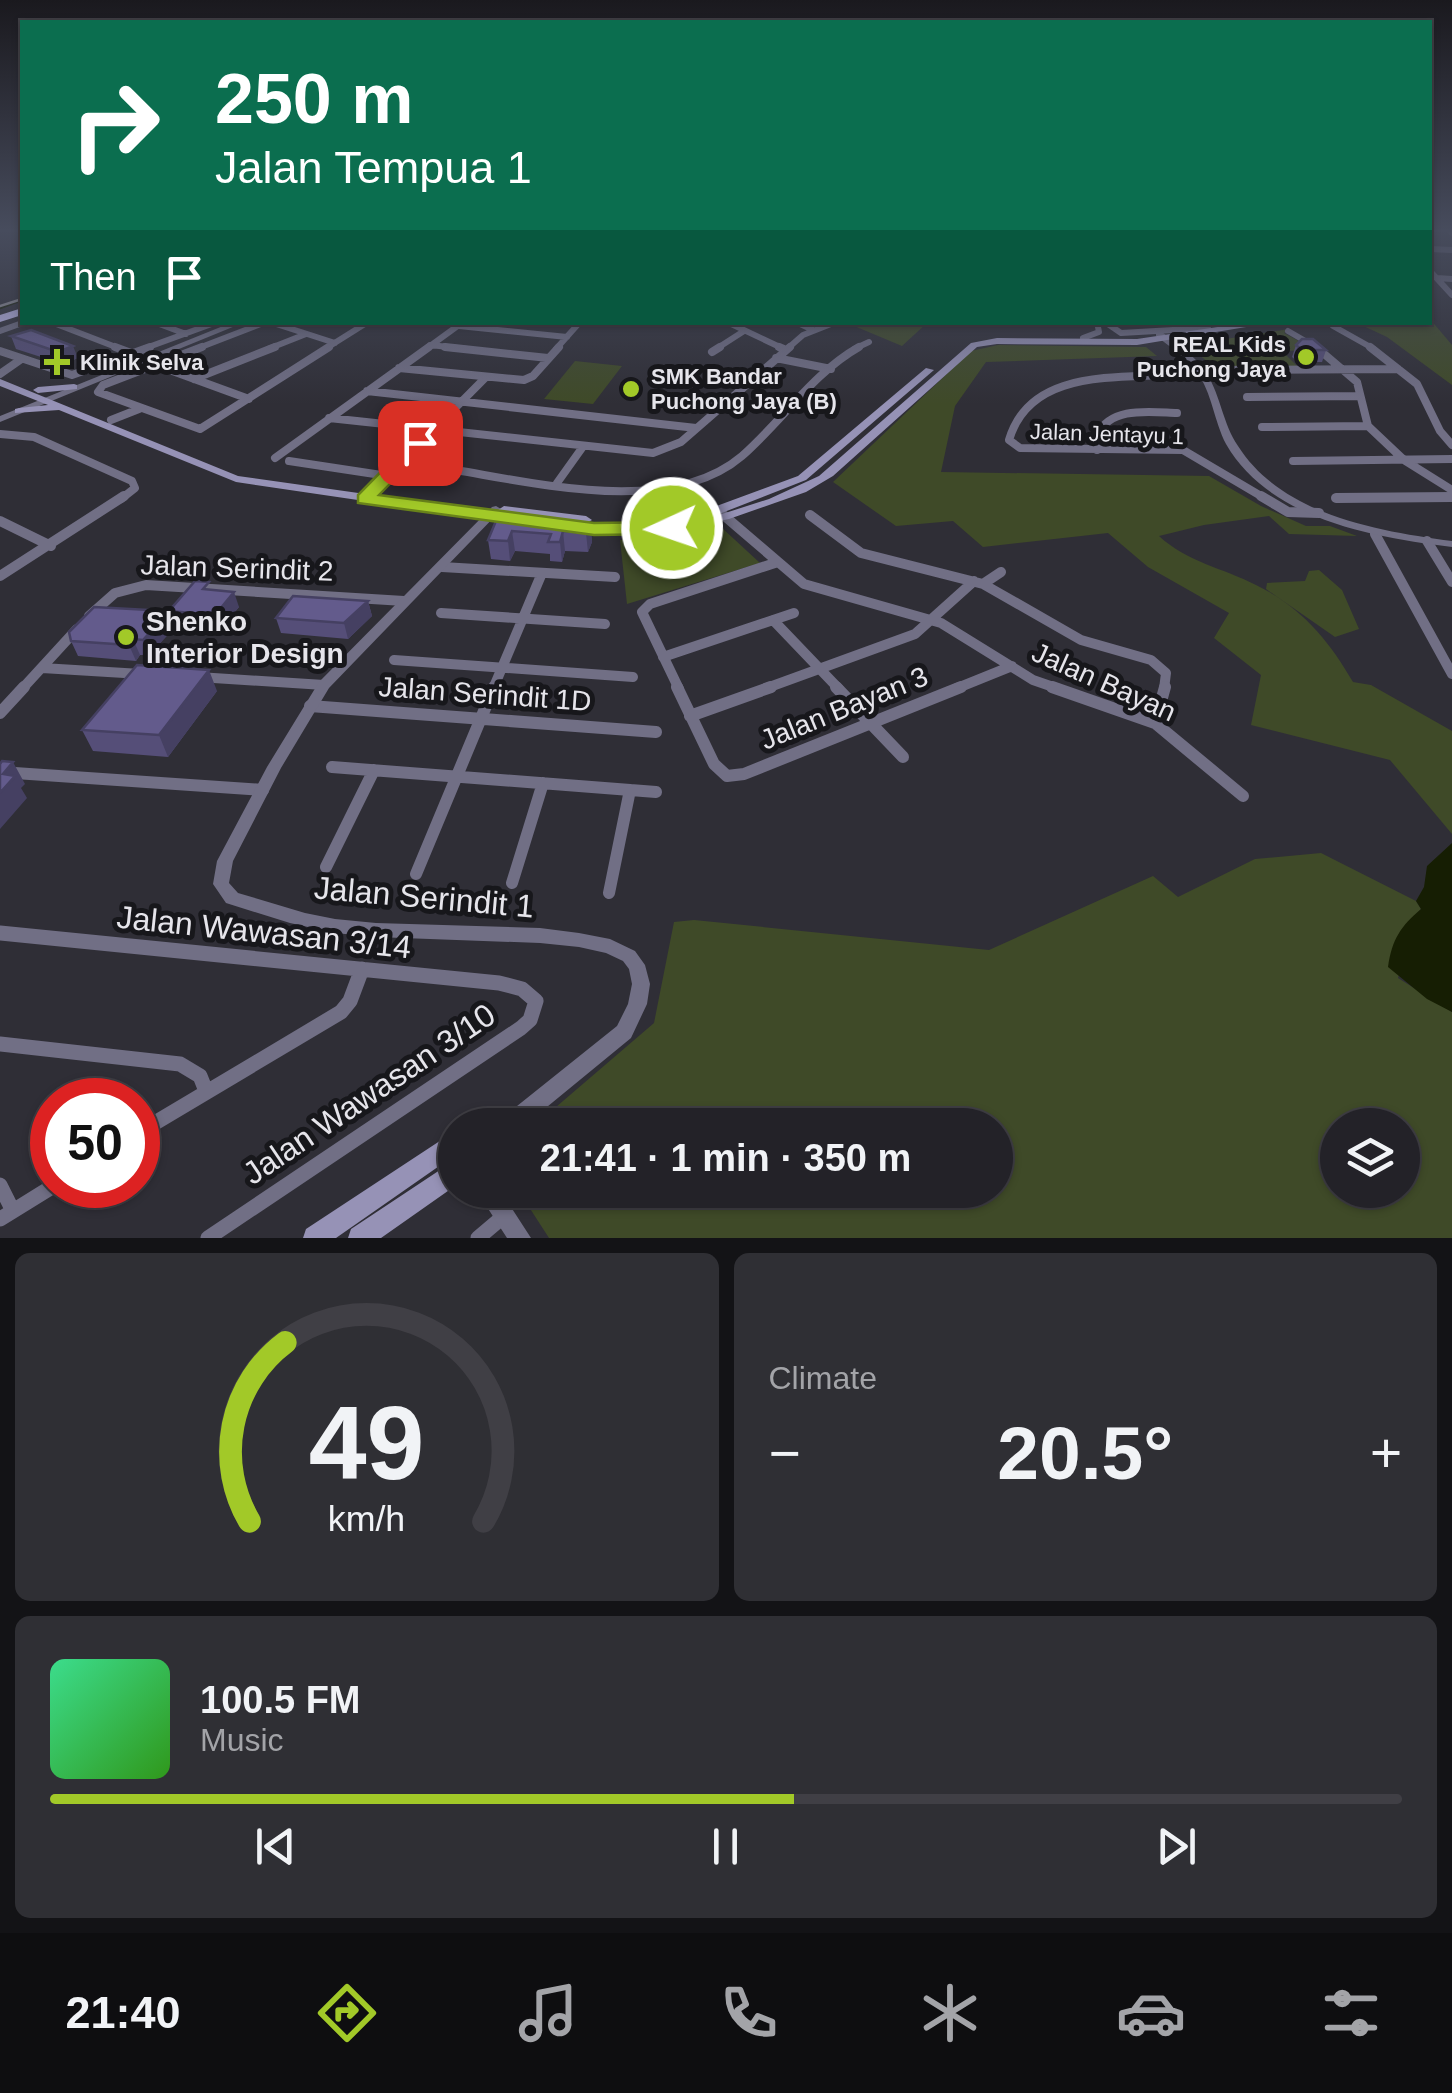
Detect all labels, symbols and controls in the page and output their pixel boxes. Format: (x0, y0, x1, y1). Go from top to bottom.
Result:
icon: right (50, 60, 180, 190)
text: 250 m (215, 60, 413, 138)
text: Jalan Tempua 1 (215, 142, 532, 193)
icon: arrive (157, 250, 212, 305)
text: Then (50, 256, 137, 298)
place label: REAL Kids Puchong Jaya (1137, 332, 1287, 382)
marker: REAL Kids Puchong Jaya (1295, 346, 1317, 368)
marker: Klinik Selva (44, 349, 70, 375)
place label: Klinik Selva (80, 350, 204, 375)
place label: SMK Bandar Puchong Jaya (B) (651, 364, 837, 414)
marker: SMK Bandar Puchong Jaya (B) (620, 378, 642, 400)
pin (378, 401, 463, 486)
icon: arrive (393, 416, 448, 471)
street label: Jalan Jentayu 1 (1030, 419, 1184, 449)
position arrow (620, 476, 724, 580)
street label: Jalan Serindit 2 (140, 549, 334, 587)
place label: Shenko Interior Design (146, 606, 344, 669)
marker: Shenko Interior Design (115, 626, 137, 648)
street label: Jalan Bayan (1027, 636, 1181, 728)
street label: Jalan Bayan 3 (756, 660, 932, 756)
street label: Jalan Serindit 1D (378, 671, 592, 717)
street label: Jalan Serindit 1 (313, 869, 535, 925)
street label: Jalan Wawasan 3/14 (115, 899, 413, 965)
street label: Jalan Wawasan 3/10 (236, 996, 502, 1192)
speed limit sign: 50 (30, 1078, 160, 1208)
map controls (1320, 1108, 1420, 1208)
button: layers (1320, 1108, 1420, 1208)
text: 21:41 · 1 min · 350 m (540, 1137, 911, 1179)
text: Climate (769, 1360, 877, 1396)
text: 49 (309, 1385, 425, 1501)
text: 20.5° (997, 1411, 1173, 1495)
text: − (769, 1422, 801, 1484)
text: + (1370, 1422, 1402, 1484)
text: km/h (328, 1499, 405, 1539)
text: 100.5 FM (200, 1679, 361, 1721)
text: Music (200, 1722, 284, 1758)
icon: previous (248, 1819, 303, 1874)
icon: pause (698, 1819, 753, 1874)
icon: next (1149, 1819, 1204, 1874)
icon: directions (312, 1978, 382, 2048)
icon: music (513, 1978, 583, 2048)
icon: phone (714, 1978, 784, 2048)
icon: climate (915, 1978, 985, 2048)
icon: car (1116, 1978, 1186, 2048)
icon: filters (1316, 1978, 1386, 2048)
text: 21:40 (65, 1987, 181, 2038)

